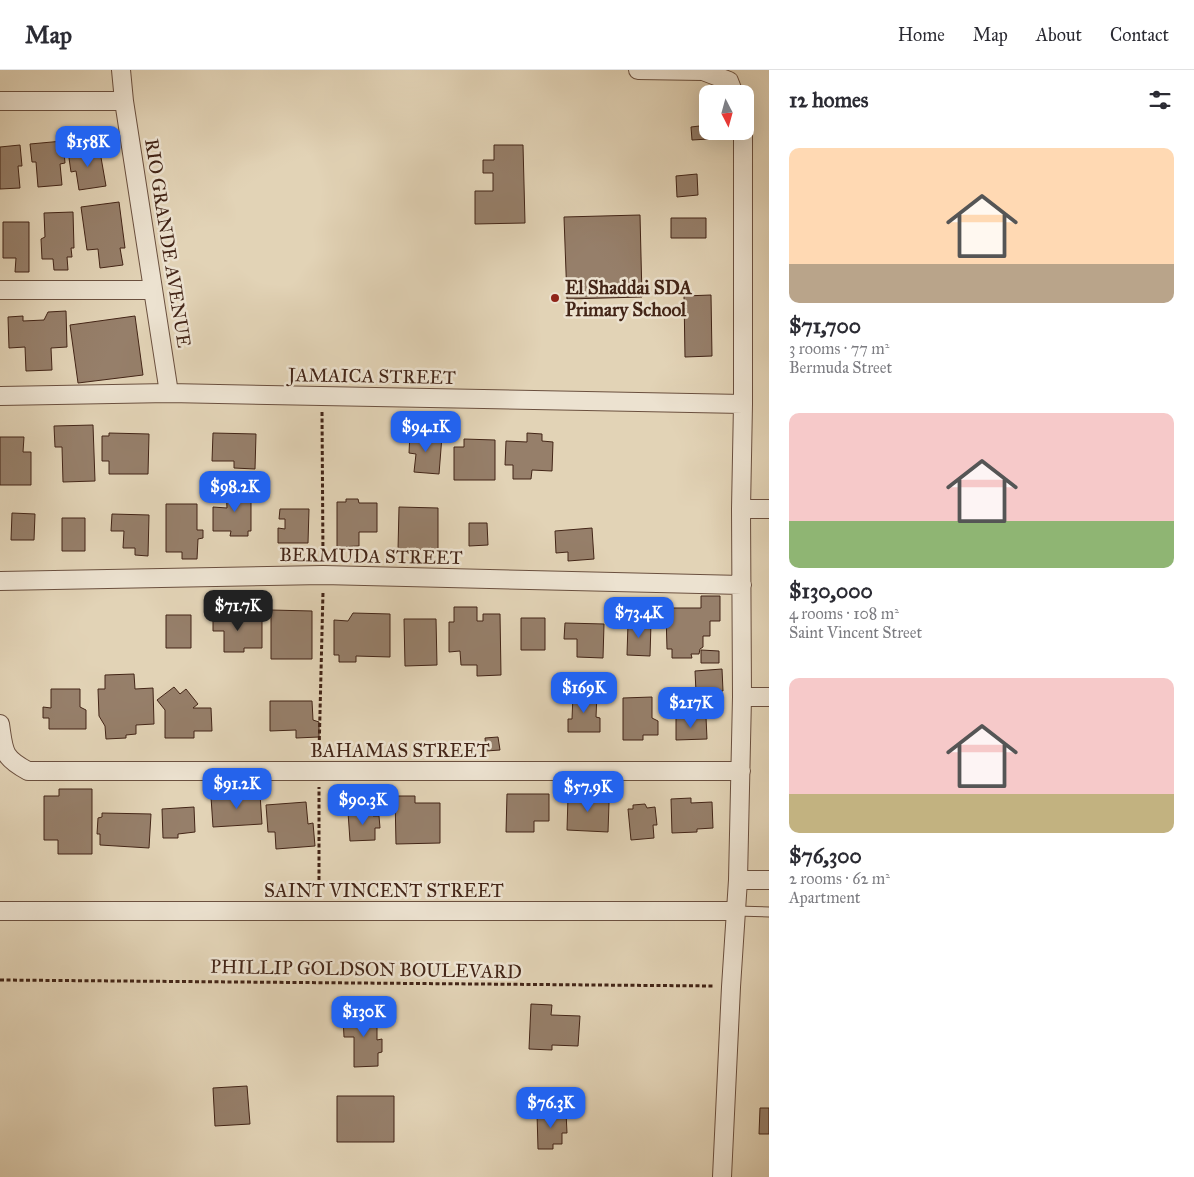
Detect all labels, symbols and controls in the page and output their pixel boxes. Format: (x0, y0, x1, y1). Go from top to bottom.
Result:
text: Map (25, 20, 72, 50)
text: Home (898, 24, 945, 46)
text: Map (973, 24, 1008, 46)
text: About (1036, 24, 1082, 46)
text: Contact (1110, 24, 1169, 46)
north arrow (699, 85, 754, 140)
map controls (699, 85, 754, 140)
icon: filters (1146, 86, 1174, 114)
text: 12 homes (789, 87, 868, 113)
pin: $158K (53, 126, 123, 168)
text: $158K (66, 132, 110, 151)
street label: RIO GRANDE AVENUE (140, 137, 196, 350)
icon: home (937, 181, 1027, 271)
place label: El Shaddai SDA Primary School (565, 276, 692, 322)
marker: El Shaddai SDA Primary School (549, 292, 561, 304)
text: $71,700 (789, 313, 861, 339)
text: 3 rooms · 77 m² (789, 339, 889, 358)
text: Bermuda Street (789, 358, 892, 377)
street label: JAMAICA STREET (286, 363, 456, 390)
pin: $94.1K (385, 410, 467, 453)
text: $94.1K (402, 417, 450, 436)
icon: home (937, 446, 1027, 536)
pin: $98.2K (194, 470, 276, 513)
text: $98.2K (210, 477, 260, 496)
street label: BERMUDA STREET (279, 543, 463, 569)
text: $130,000 (789, 578, 873, 604)
pin: $71.7K (197, 590, 279, 632)
text: $71.7K (215, 596, 261, 615)
pin: $73.4K (598, 596, 680, 639)
text: $73.4K (615, 603, 663, 622)
text: 4 rooms · 108 m² (789, 604, 899, 623)
text: Saint Vincent Street (789, 623, 922, 642)
pin: $169K (549, 672, 619, 714)
text: $169K (562, 678, 606, 697)
pin: $217K (656, 686, 726, 729)
text: $217K (669, 693, 713, 712)
icon: home (937, 711, 1027, 801)
street label: BAHAMAS STREET (310, 739, 490, 762)
pin: $91.2K (196, 768, 278, 810)
pin: $57.9K (547, 770, 629, 813)
text: $91.2K (214, 774, 260, 793)
text: $57.9K (564, 777, 612, 796)
pin: $90.3K (322, 784, 404, 826)
text: $90.3K (339, 790, 387, 809)
text: $76,300 (789, 843, 862, 869)
text: 2 rooms · 62 m² (789, 869, 890, 888)
street label: SAINT VINCENT STREET (264, 879, 504, 902)
text: Apartment (789, 888, 861, 907)
street label: PHILLIP GOLDSON BOULEVARD (210, 955, 522, 983)
pin: $130K (329, 996, 399, 1038)
text: $130K (343, 1002, 385, 1021)
pin: $76.3K (510, 1086, 592, 1129)
text: $76.3K (527, 1093, 575, 1112)

